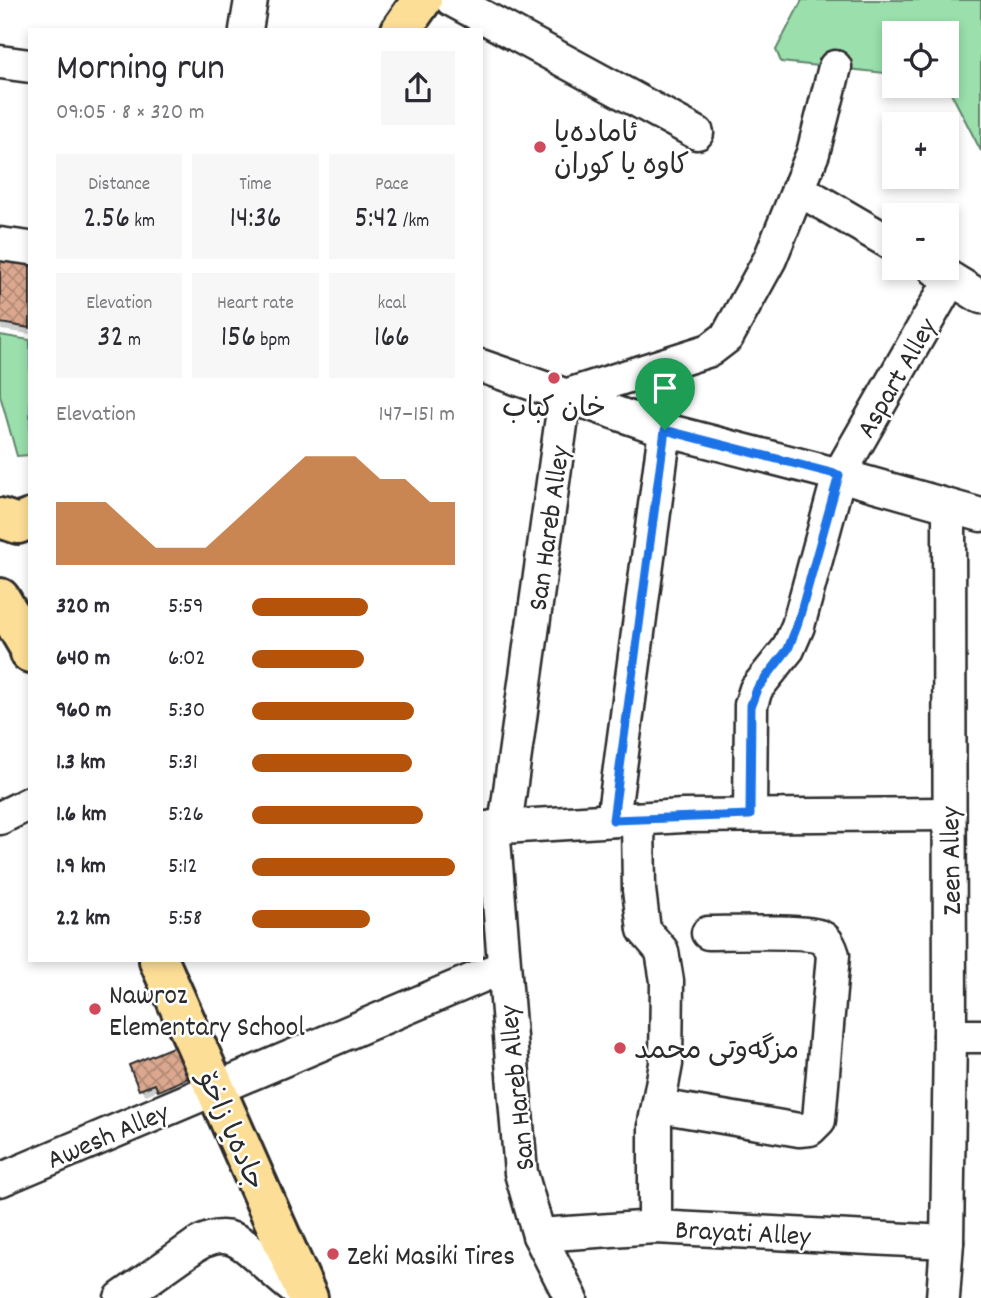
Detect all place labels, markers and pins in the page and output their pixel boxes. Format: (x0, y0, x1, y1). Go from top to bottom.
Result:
place label: ئاماده‌یا کاوه‌ یا کوران (554, 116, 689, 188)
marker: ئاماده‌یا کاوه‌ یا کوران (532, 139, 548, 155)
pin (635, 358, 695, 430)
marker: خان كباب (546, 370, 562, 386)
place label: خان كباب (502, 391, 606, 431)
place label: Nawroz Elementary School (109, 978, 305, 1050)
marker: Nawroz Elementary School (87, 1001, 103, 1017)
place label: مزگەوتی محمد (634, 1032, 799, 1073)
marker: مزگەوتی محمد (612, 1040, 628, 1056)
place label: Zeki Masiki Tires (347, 1239, 515, 1279)
marker: Zeki Masiki Tires (325, 1246, 341, 1262)

